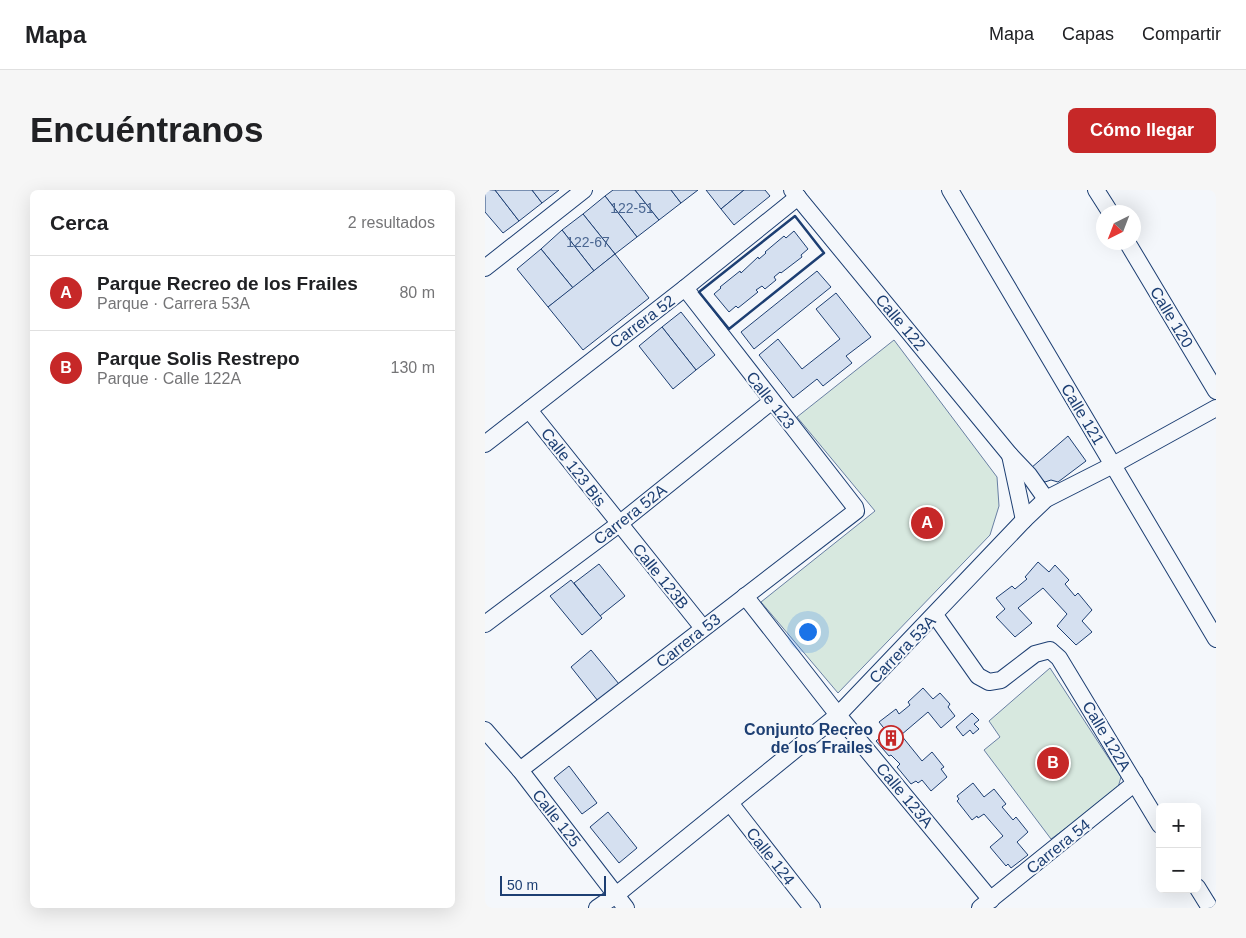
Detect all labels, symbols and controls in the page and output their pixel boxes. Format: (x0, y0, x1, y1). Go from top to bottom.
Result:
text: Mapa (25, 21, 86, 48)
text: Mapa (989, 24, 1034, 44)
text: Capas (1062, 24, 1114, 44)
text: Compartir (1142, 24, 1221, 44)
button: Cómo llegar (1068, 108, 1216, 153)
text: Encuéntranos (30, 110, 263, 149)
house number: 122-51 (610, 200, 654, 216)
north arrow (1096, 205, 1141, 250)
text: Cerca (50, 211, 108, 234)
text: 2 resultados (348, 214, 435, 231)
house number: 122-67 (566, 234, 610, 250)
text: Parque Recreo de los Frailes (97, 273, 358, 294)
text: A (60, 284, 72, 301)
text: 80 m (399, 284, 435, 301)
street label: Calle 120 (1147, 284, 1196, 351)
street label: Calle 122 (872, 291, 929, 354)
street label: Carrera 52 (607, 292, 678, 351)
text: Parque · Carrera 53A (97, 295, 250, 312)
text: Parque Solis Restrepo (97, 348, 300, 369)
text: B (60, 359, 72, 376)
text: 130 m (391, 359, 435, 376)
street label: Calle 123 (743, 368, 798, 432)
text: Parque · Calle 122A (97, 370, 241, 387)
street label: Calle 121 (1058, 381, 1107, 448)
street label: Calle 123 Bis (538, 425, 609, 510)
street label: Carrera 52A (591, 481, 670, 548)
pin: A (911, 504, 943, 542)
street label: Calle 123B (629, 541, 692, 612)
street label: Carrera 53 (653, 610, 724, 671)
street label: Carrera 53A (866, 612, 939, 687)
your location (795, 619, 821, 645)
street label: Calle 122A (1079, 698, 1134, 774)
place label: Conjunto Recreo de los Frailes (744, 721, 873, 756)
building icon: Conjunto Recreo de los Frailes (878, 725, 904, 751)
pin: B (1037, 744, 1069, 782)
street label: Calle 123A (873, 760, 936, 831)
street label: Calle 125 (529, 786, 584, 850)
map controls (1156, 803, 1201, 893)
button: + (1156, 803, 1201, 848)
street label: Carrera 54 (1023, 816, 1093, 877)
street label: Calle 124 (743, 824, 798, 888)
button: − (1156, 848, 1201, 893)
scale bar (500, 873, 606, 896)
text: 50 m (507, 877, 538, 893)

